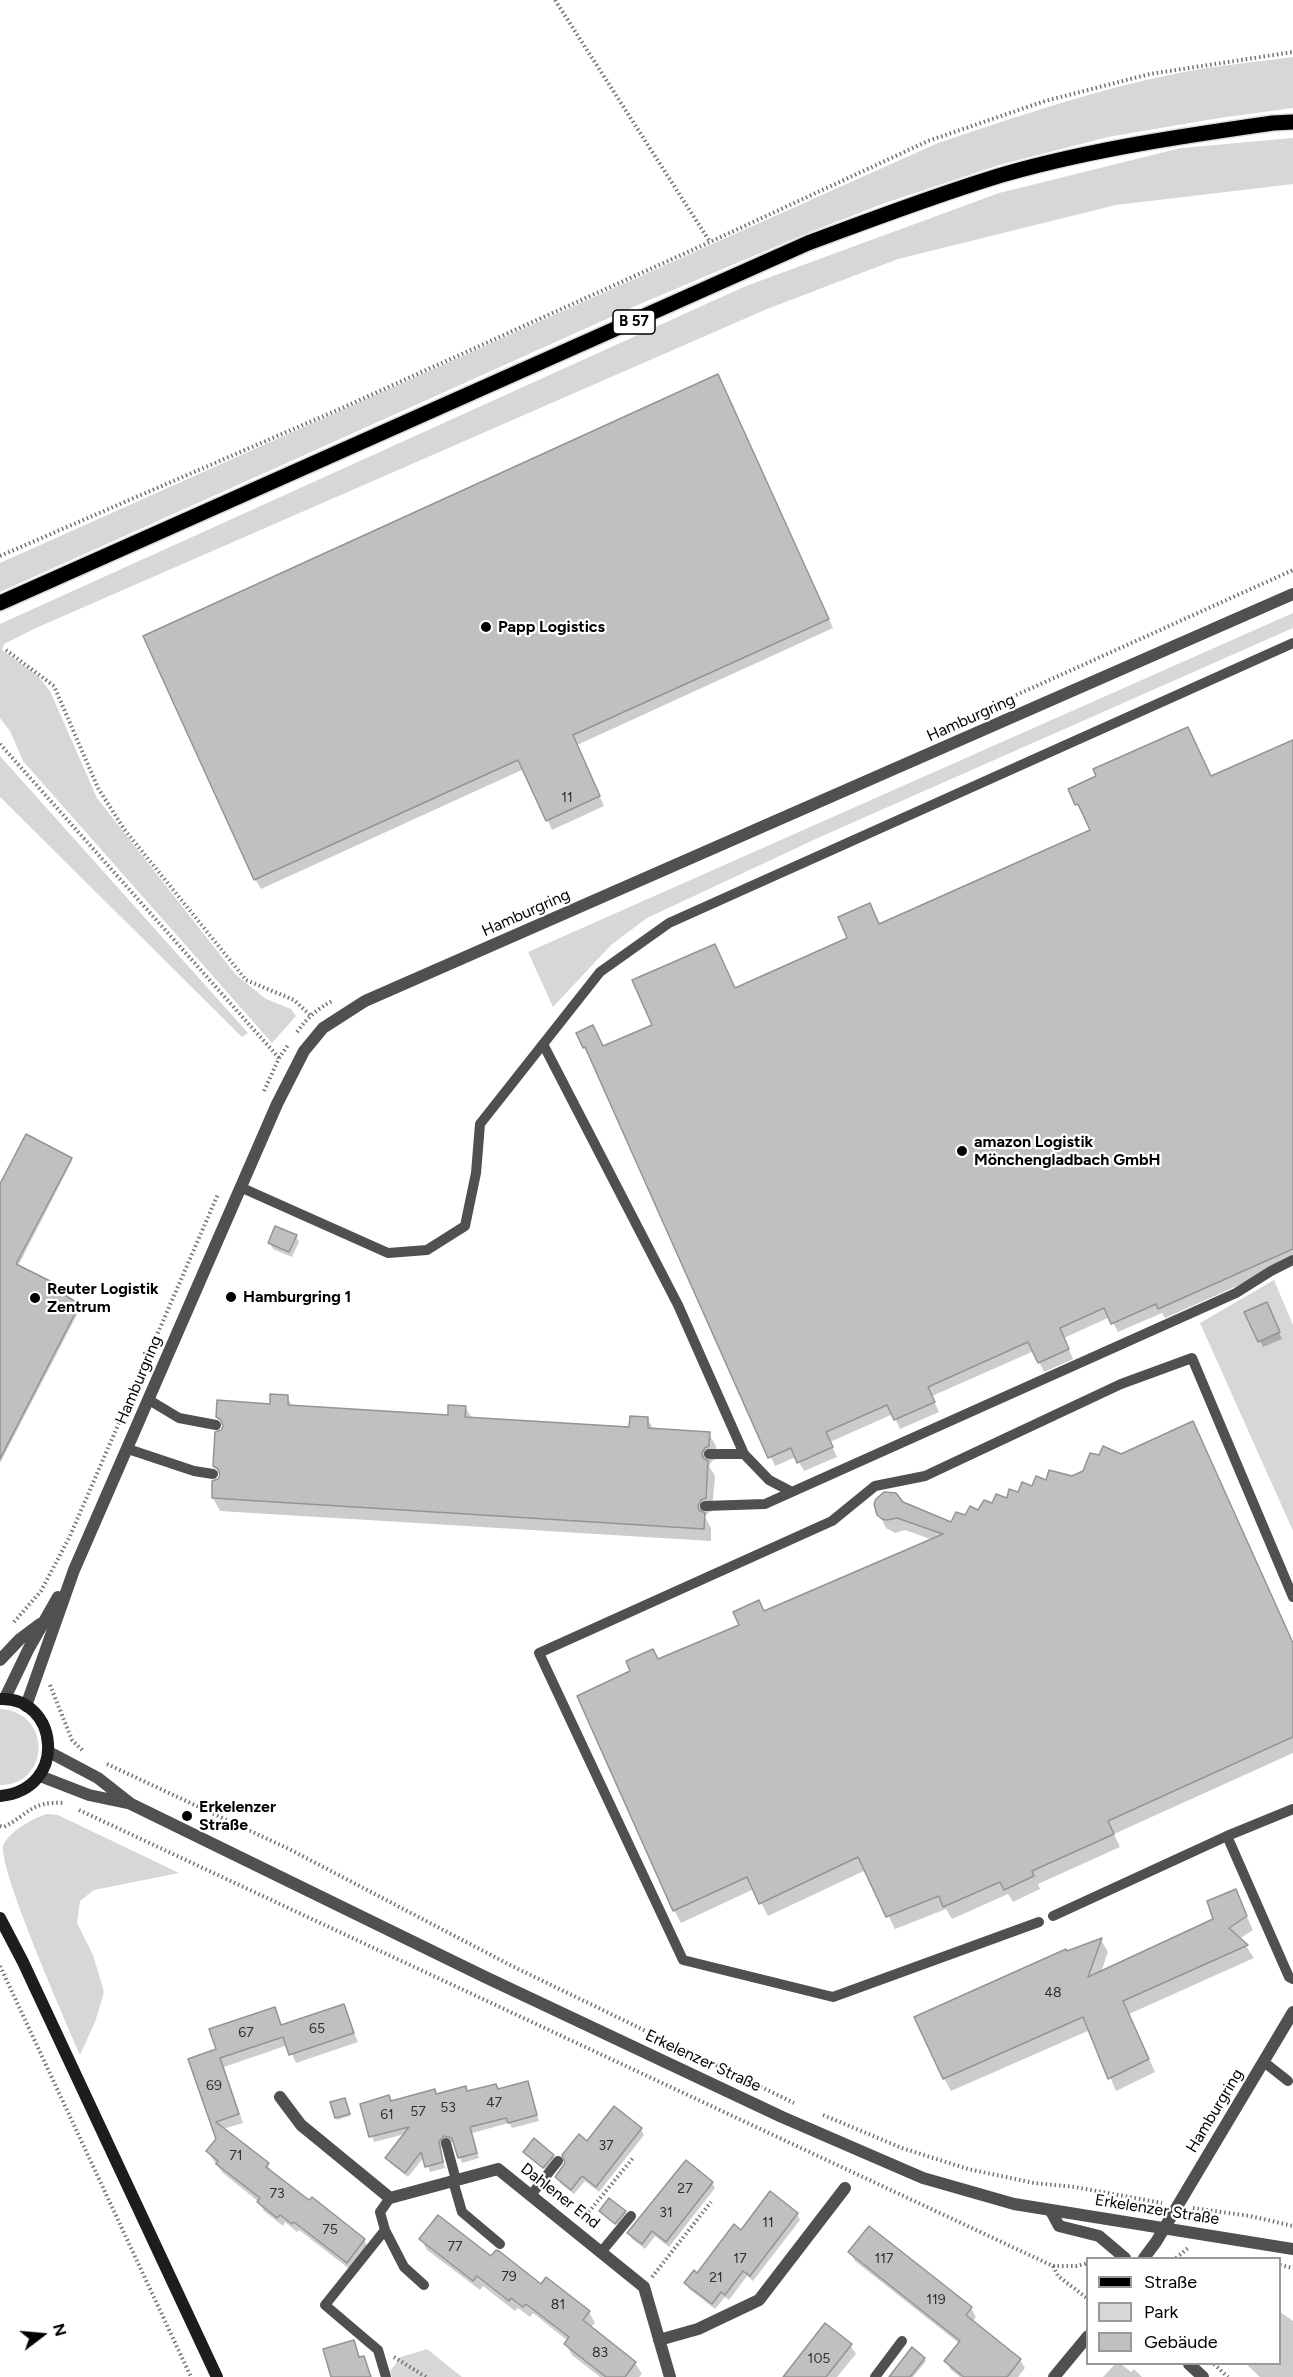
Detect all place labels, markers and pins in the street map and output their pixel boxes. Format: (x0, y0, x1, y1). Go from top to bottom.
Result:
place label: Papp Logistics (498, 617, 605, 637)
marker: Papp Logistics (479, 620, 493, 634)
place label: amazon Logistik Mönchengladbach GmbH (974, 1132, 1161, 1170)
marker: amazon Logistik Mönchengladbach GmbH (955, 1144, 969, 1158)
place label: Reuter Logistik Zentrum (47, 1279, 159, 1317)
place label: Hamburgring 1 (243, 1287, 351, 1307)
marker: Hamburgring 1 (224, 1290, 238, 1304)
marker: Reuter Logistik Zentrum (28, 1291, 42, 1305)
place label: Erkelenzer Straße (199, 1797, 276, 1835)
marker: Erkelenzer Straße (180, 1809, 194, 1823)

